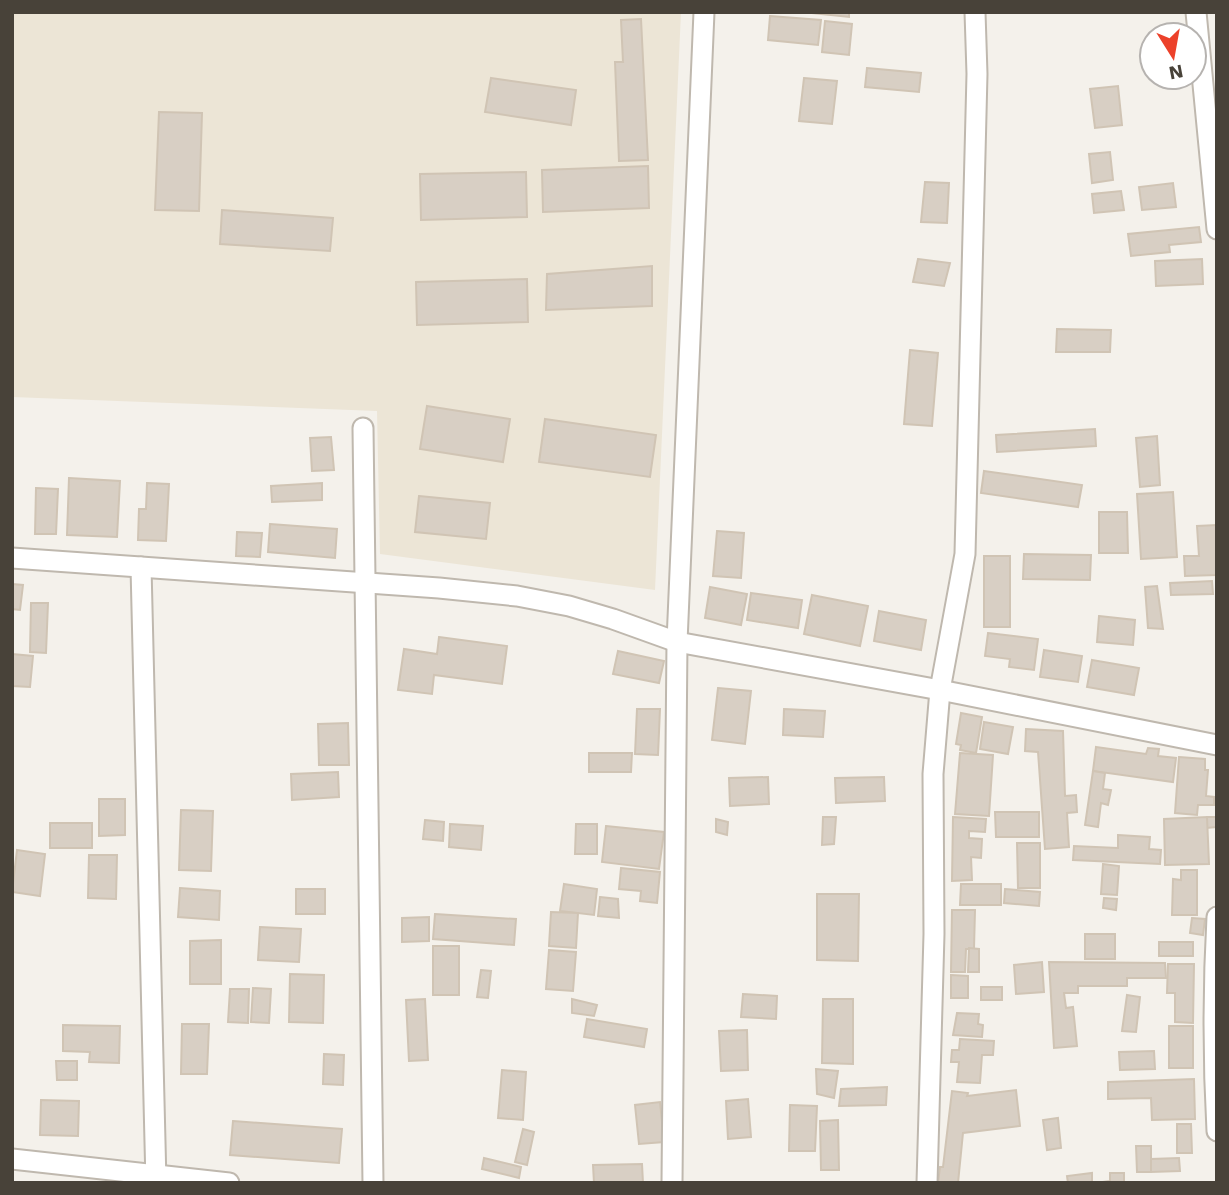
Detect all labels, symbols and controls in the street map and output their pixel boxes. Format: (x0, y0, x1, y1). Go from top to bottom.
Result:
north arrow (1138, 21, 1208, 91)
text: N (1167, 60, 1185, 85)

